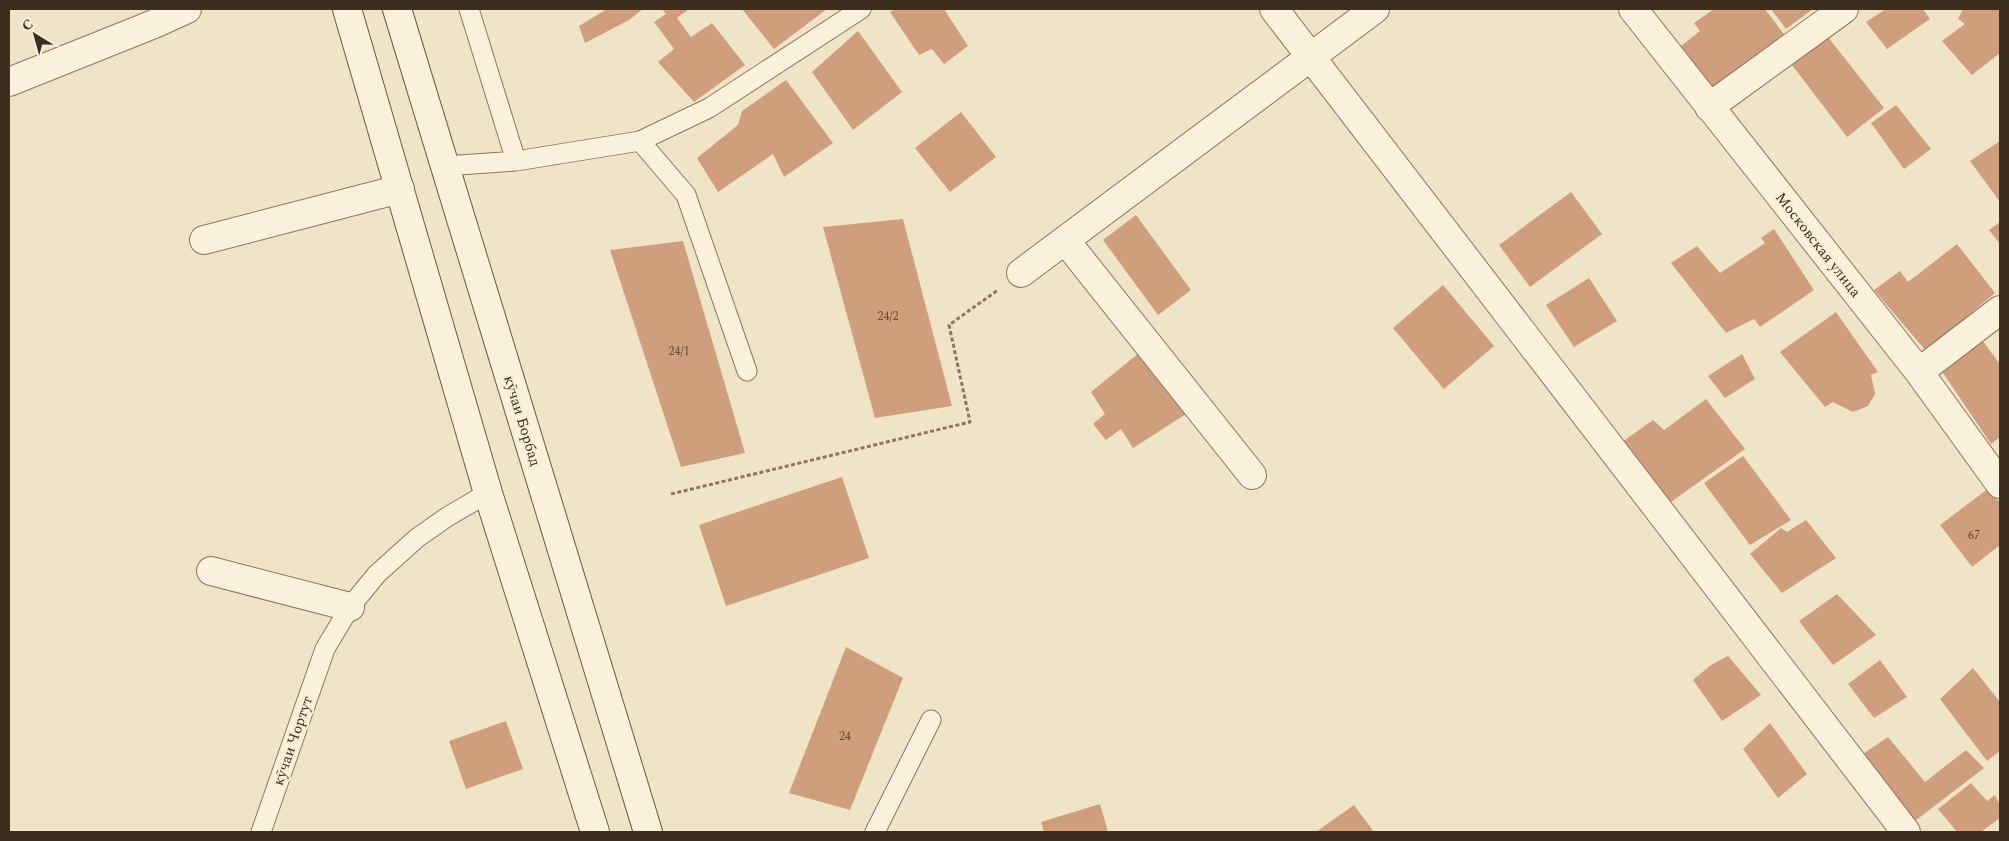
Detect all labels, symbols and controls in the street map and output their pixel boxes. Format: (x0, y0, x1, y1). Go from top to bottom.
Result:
north arrow (10, 10, 60, 60)
text: С (17, 14, 38, 36)
street label: Московская улица (1769, 187, 1867, 303)
house number: 24/2 (877, 307, 899, 326)
house number: 24/1 (668, 342, 690, 361)
street label: кӯчаи Борбад (497, 373, 547, 469)
house number: 67 (1968, 526, 1980, 545)
street label: кӯчаи Чортут (267, 693, 319, 789)
house number: 24 (839, 727, 851, 746)

